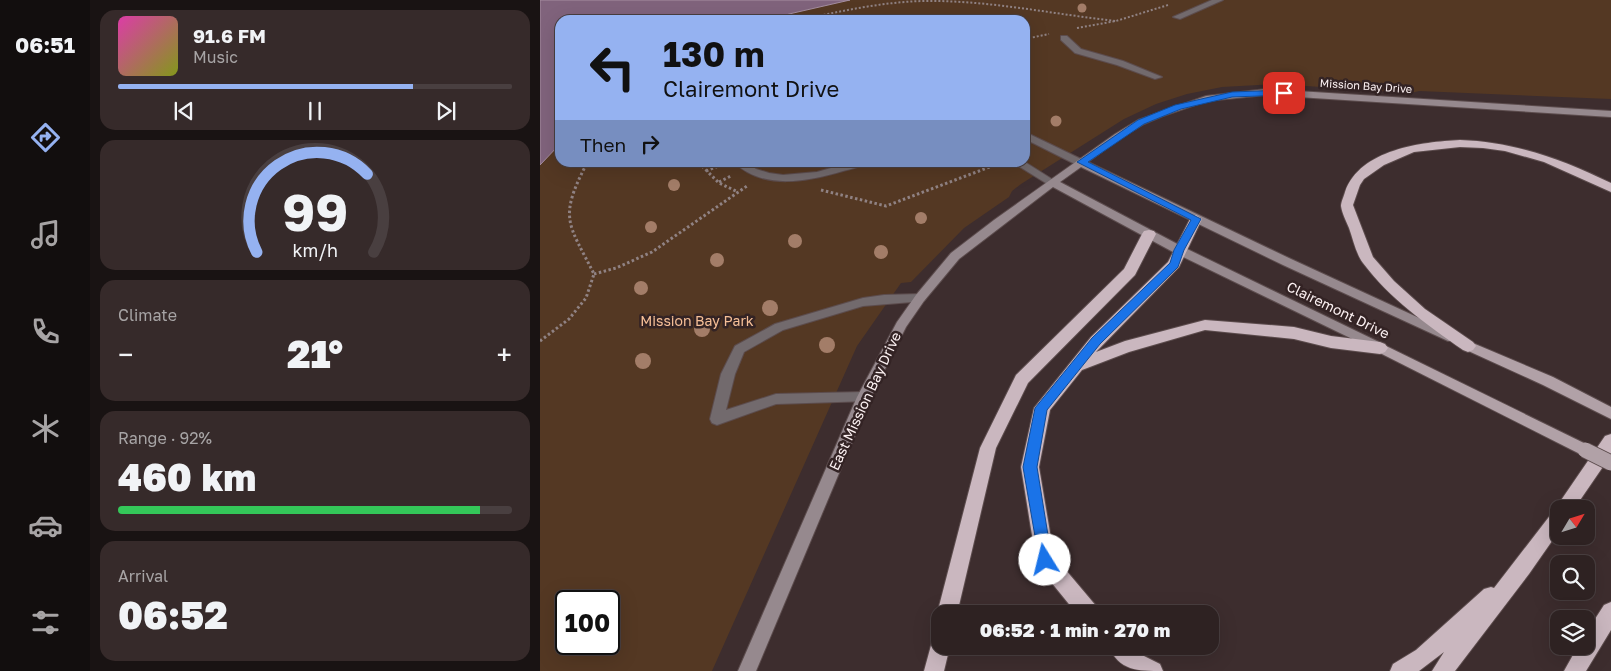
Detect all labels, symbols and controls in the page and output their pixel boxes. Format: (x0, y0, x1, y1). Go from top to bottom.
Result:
text: 91.6 FM (193, 24, 266, 47)
text: 06:51 (15, 31, 75, 58)
text: 130 m (663, 33, 765, 75)
icon: left (580, 35, 645, 100)
text: Music (193, 47, 238, 67)
pin (1263, 72, 1305, 114)
text: Clairemont Drive (663, 75, 839, 102)
street label: Mission Bay Drive (1319, 76, 1413, 95)
icon: arrive (1270, 79, 1298, 107)
icon: previous (170, 97, 198, 125)
icon: pause (301, 97, 329, 125)
icon: next (432, 97, 460, 125)
icon: directions (28, 120, 63, 155)
icon: right (636, 130, 664, 158)
text: Then (580, 133, 626, 156)
text: 99 (282, 180, 348, 242)
icon: music (28, 217, 63, 252)
text: km/h (292, 239, 338, 261)
street label: Clairemont Drive (1284, 277, 1392, 342)
text: Climate (118, 305, 177, 325)
park label: Mission Bay Park (640, 312, 754, 329)
icon: phone (28, 314, 63, 349)
street label: East Mission Bay Drive (825, 329, 904, 473)
text: 21° (287, 331, 343, 376)
text: − (118, 338, 133, 371)
text: + (497, 338, 512, 371)
icon: climate (28, 411, 63, 446)
text: Range · 92% (118, 428, 212, 448)
text: 460 km (118, 454, 256, 499)
north arrow (1550, 500, 1595, 545)
map controls (1550, 500, 1595, 655)
icon: car (28, 508, 63, 543)
position arrow (1018, 533, 1070, 585)
button: search (1550, 555, 1595, 600)
text: Arrival (118, 566, 168, 586)
speed limit sign: 100 (555, 590, 620, 655)
text: 06:52 (118, 592, 228, 637)
icon: filters (28, 605, 63, 640)
button: layers (1550, 610, 1595, 655)
text: 06:52 · 1 min · 270 m (980, 618, 1170, 641)

